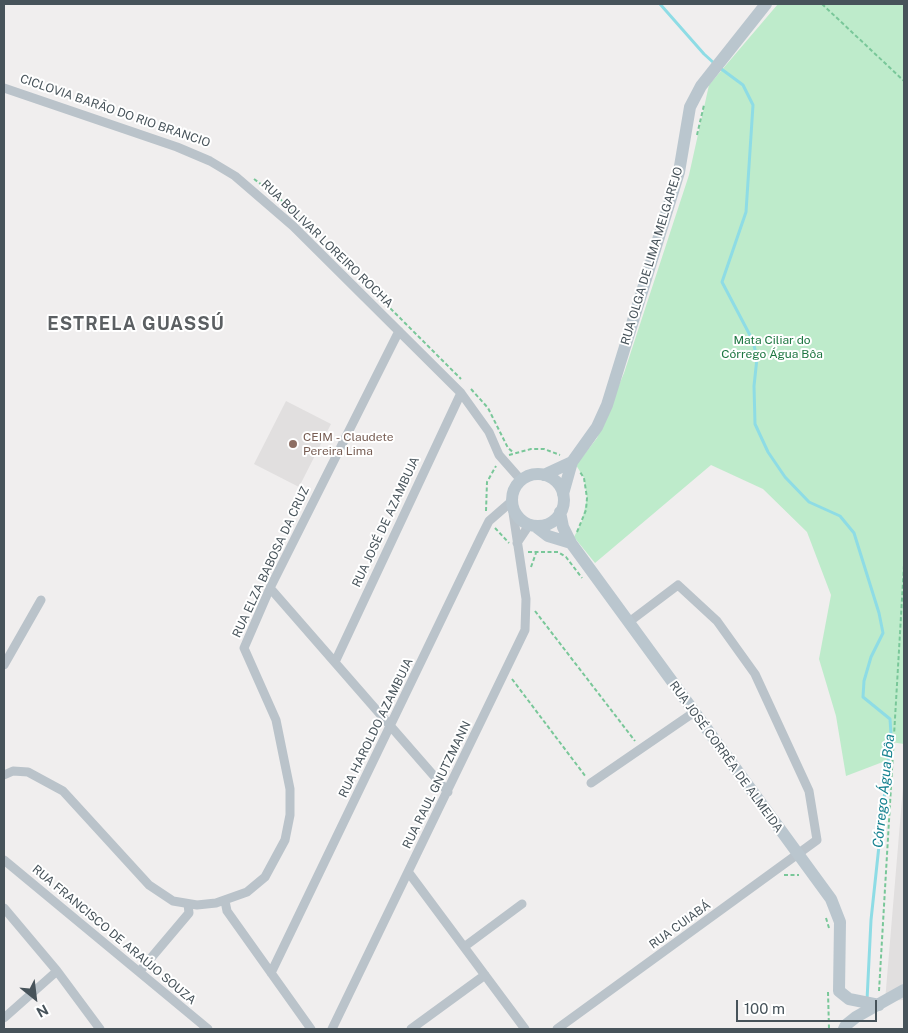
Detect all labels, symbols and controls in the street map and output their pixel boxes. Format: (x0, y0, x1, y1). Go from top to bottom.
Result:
street label: CICLOVIA BARÃO DO RIO BRANCIO (18, 72, 212, 150)
street label: RUA OLGA DE LIMA MELGAREJO (618, 165, 686, 347)
street label: RUA BOLIVAR LOREIRO ROCHA (258, 177, 396, 311)
district label: ESTRELA GUASSÚ (45, 313, 227, 335)
park label: Mata Ciliar do Córrego Água Bôa (721, 333, 823, 361)
place label: CEIM - Claudete Pereira Lima (303, 430, 394, 458)
marker: CEIM - Claudete Pereira Lima (287, 438, 299, 450)
street label: RUA JOSÉ DE AZAMBUJA (349, 454, 423, 590)
street label: RUA ELZA BABOSA DA CRUZ (230, 484, 312, 640)
street label: RUA HAROLDO AZAMBUJA (336, 656, 416, 800)
street label: RUA JOSÉ CORRÊA DE ALMEIDA (666, 679, 786, 835)
street label: RUA RAUL GNUTZMANN (400, 719, 474, 851)
water label: Córrego Água Bôa (870, 733, 898, 849)
street label: RUA FRANCISCO DE ARAÚJO SOUZA (29, 862, 199, 1008)
street label: RUA CUIABÁ (646, 898, 714, 952)
north arrow (10, 973, 60, 1023)
scale bar (738, 990, 879, 1022)
text: 100 m (744, 1000, 785, 1017)
text: N (34, 1001, 51, 1021)

